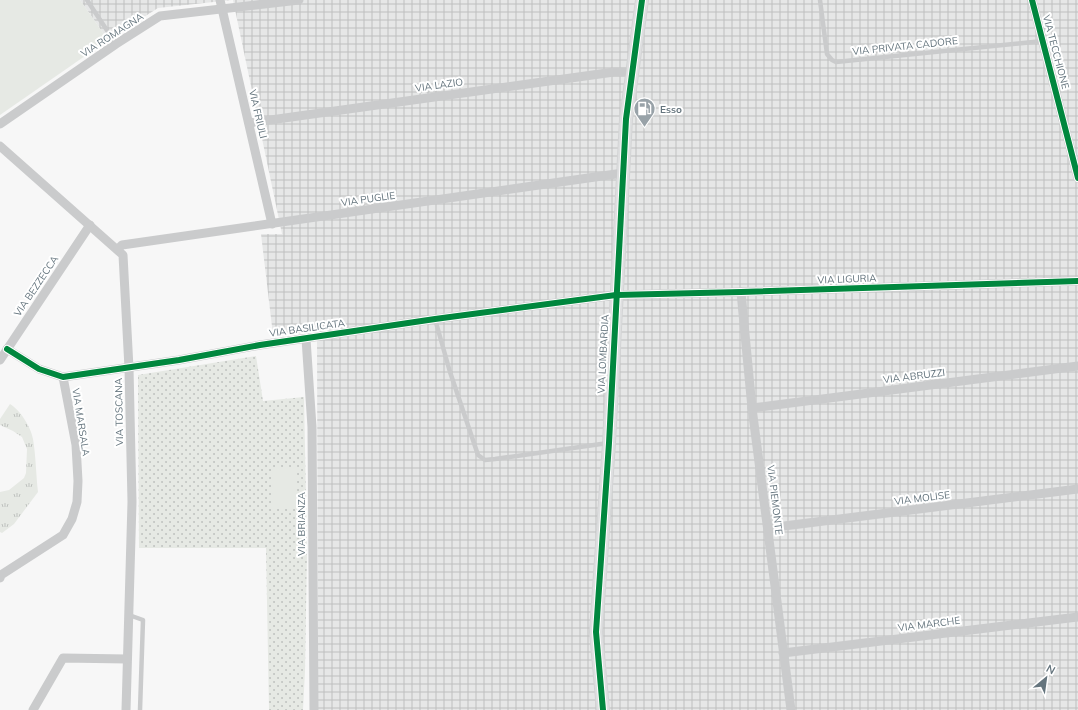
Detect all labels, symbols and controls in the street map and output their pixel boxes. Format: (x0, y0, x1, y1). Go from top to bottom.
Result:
street label: VIA ROMAGNA (78, 10, 146, 60)
street label: VIA TECCHIONE (1040, 14, 1072, 91)
street label: VIA PRIVATA CADORE (852, 34, 958, 58)
street label: VIA LAZIO (414, 75, 464, 95)
street label: VIA FRIULI (246, 88, 270, 140)
fuel station icon: Esso (631, 96, 657, 129)
place label: Esso (660, 103, 682, 116)
street label: VIA PUGLIE (340, 189, 396, 209)
street label: VIA BEZZECCA (11, 253, 61, 319)
street label: VIA LIGURIA (817, 271, 877, 287)
street label: VIA LOMBARDIA (594, 313, 612, 394)
street label: VIA BASILICATA (268, 316, 346, 340)
street label: VIA ABRUZZI (882, 366, 946, 386)
street label: VIA TOSCANA (112, 377, 126, 446)
street label: VIA MARSALA (69, 387, 93, 457)
street label: VIA PIEMONTE (764, 464, 786, 536)
street label: VIA MOLISE (893, 488, 951, 508)
street label: VIA BRIANZA (295, 491, 308, 556)
street label: VIA MARCHE (897, 614, 961, 634)
north arrow (1026, 658, 1066, 698)
text: N (1044, 661, 1058, 677)

